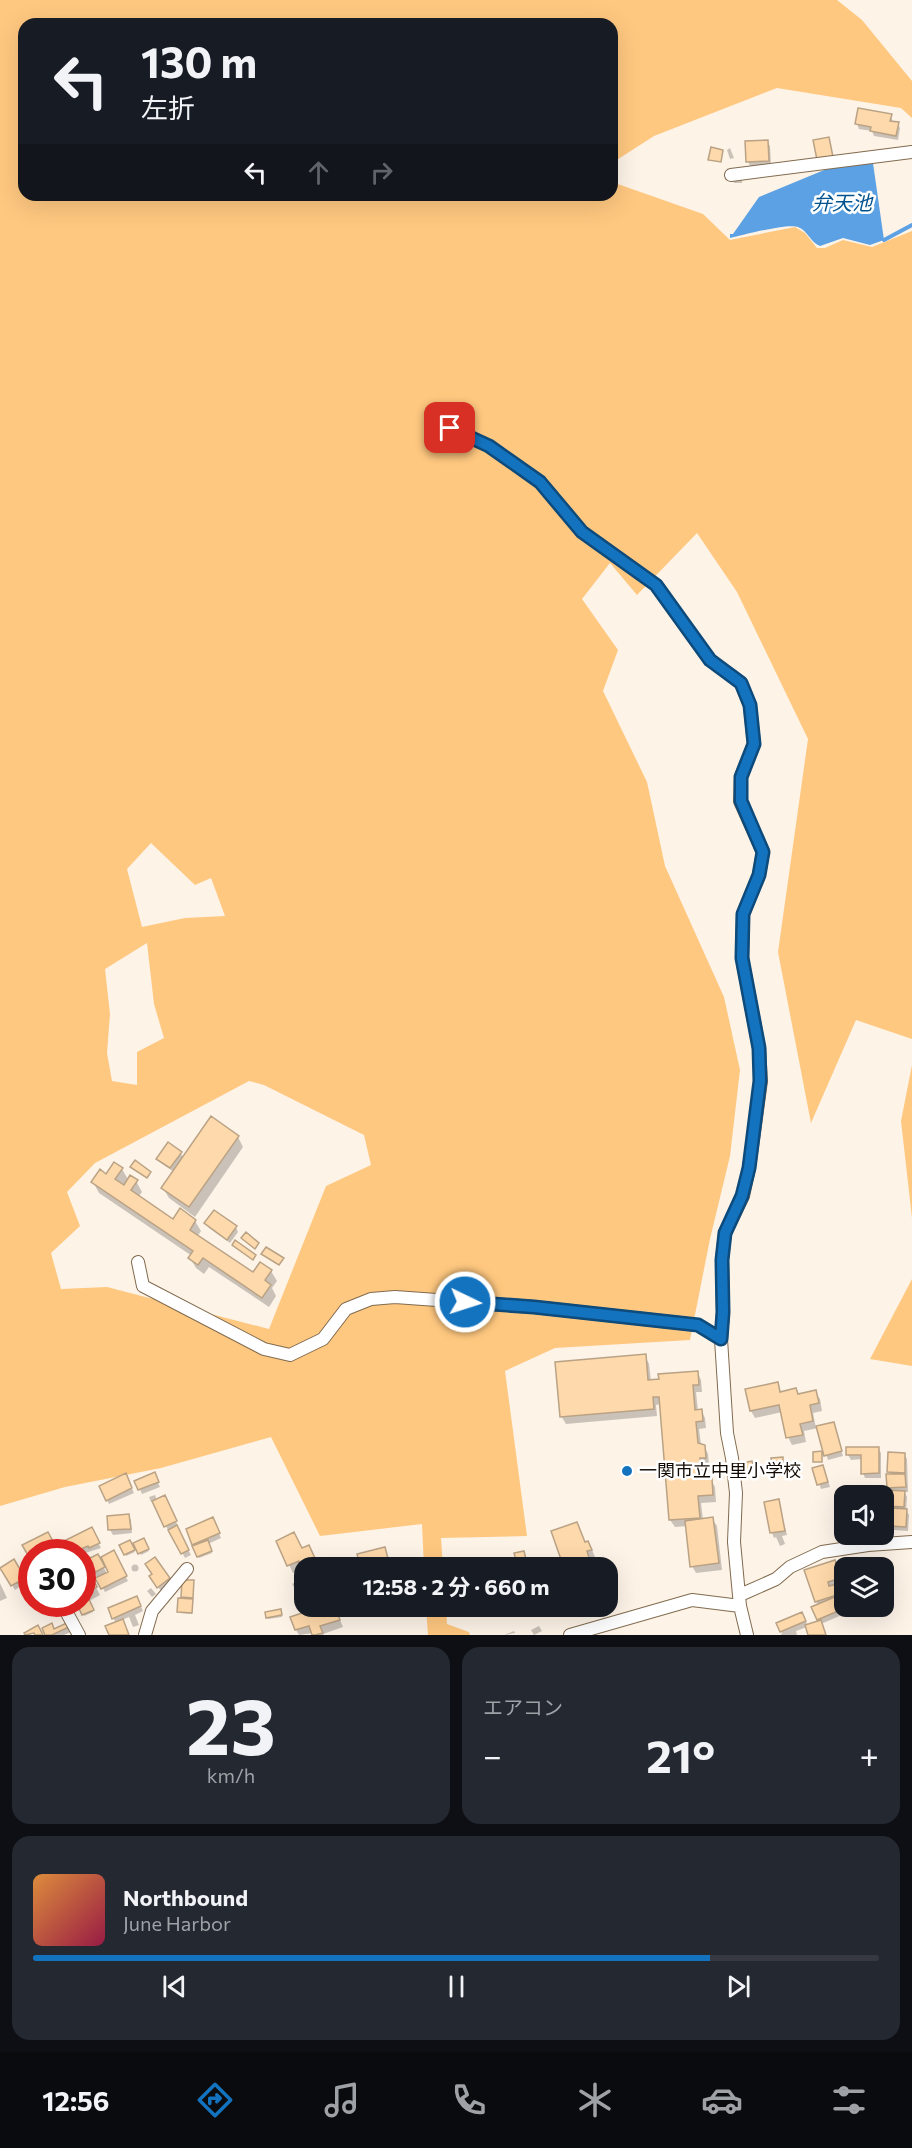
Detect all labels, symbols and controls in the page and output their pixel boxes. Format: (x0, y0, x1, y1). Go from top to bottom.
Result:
text: 130 m (141, 35, 257, 87)
icon: left (42, 42, 120, 120)
text: 左折 (141, 91, 195, 124)
icon: left (239, 156, 272, 189)
icon: ahead (302, 156, 335, 189)
icon: right (365, 156, 398, 189)
water label: 弁天池 (812, 190, 874, 214)
pin (424, 402, 475, 453)
icon: arrive (433, 411, 466, 444)
position arrow (433, 1270, 497, 1334)
place label: 一関市立中里小学校 (639, 1459, 801, 1481)
marker: 一関市立中里小学校 (620, 1464, 634, 1478)
map controls (834, 1485, 894, 1617)
button: sound (834, 1485, 894, 1545)
speed limit sign: 30 (18, 1539, 96, 1617)
button: layers (834, 1557, 894, 1617)
text: 12:58 · 2 分 · 660 m (362, 1573, 550, 1600)
text: 23 (186, 1676, 276, 1771)
text: エアコン (483, 1695, 563, 1719)
text: 21° (646, 1727, 715, 1782)
text: − (483, 1734, 502, 1775)
text: + (860, 1734, 879, 1775)
text: km/h (207, 1763, 255, 1787)
text: Northbound (123, 1884, 248, 1911)
text: June Harbor (123, 1911, 231, 1935)
icon: previous (158, 1970, 191, 2003)
icon: pause (440, 1970, 473, 2003)
icon: next (722, 1970, 755, 2003)
icon: directions (194, 2079, 236, 2121)
icon: music (321, 2079, 363, 2121)
icon: phone (448, 2079, 490, 2121)
icon: climate (574, 2079, 616, 2121)
icon: car (701, 2079, 743, 2121)
icon: filters (828, 2079, 870, 2121)
text: 12:56 (42, 2084, 109, 2117)

